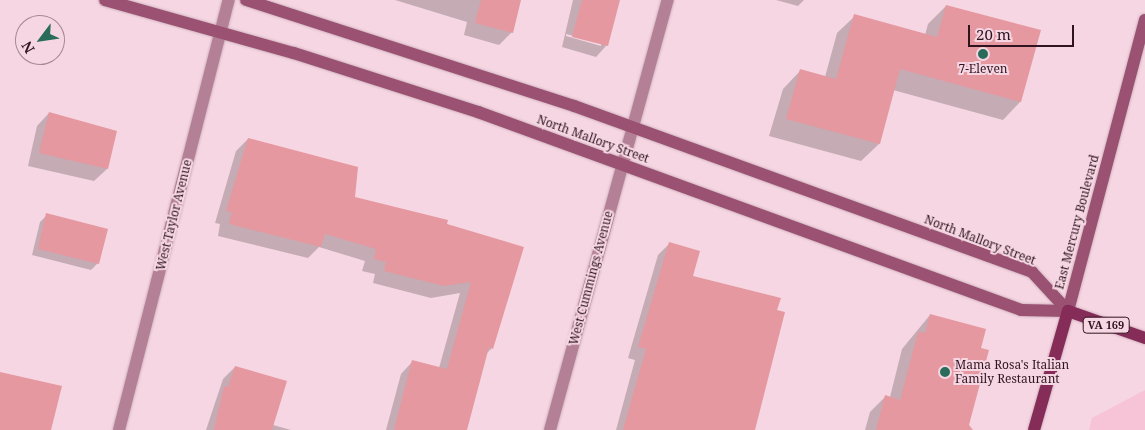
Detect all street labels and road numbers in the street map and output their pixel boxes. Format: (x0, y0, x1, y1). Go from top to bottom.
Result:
street label: North Mallory Street (535, 112, 651, 166)
street label: East Mercury Boulevard (1052, 153, 1102, 291)
street label: West Taylor Avenue (153, 158, 195, 272)
street label: West Cummings Avenue (566, 209, 616, 347)
street label: North Mallory Street (922, 212, 1038, 268)
road number: VA 169 (1082, 316, 1130, 334)

